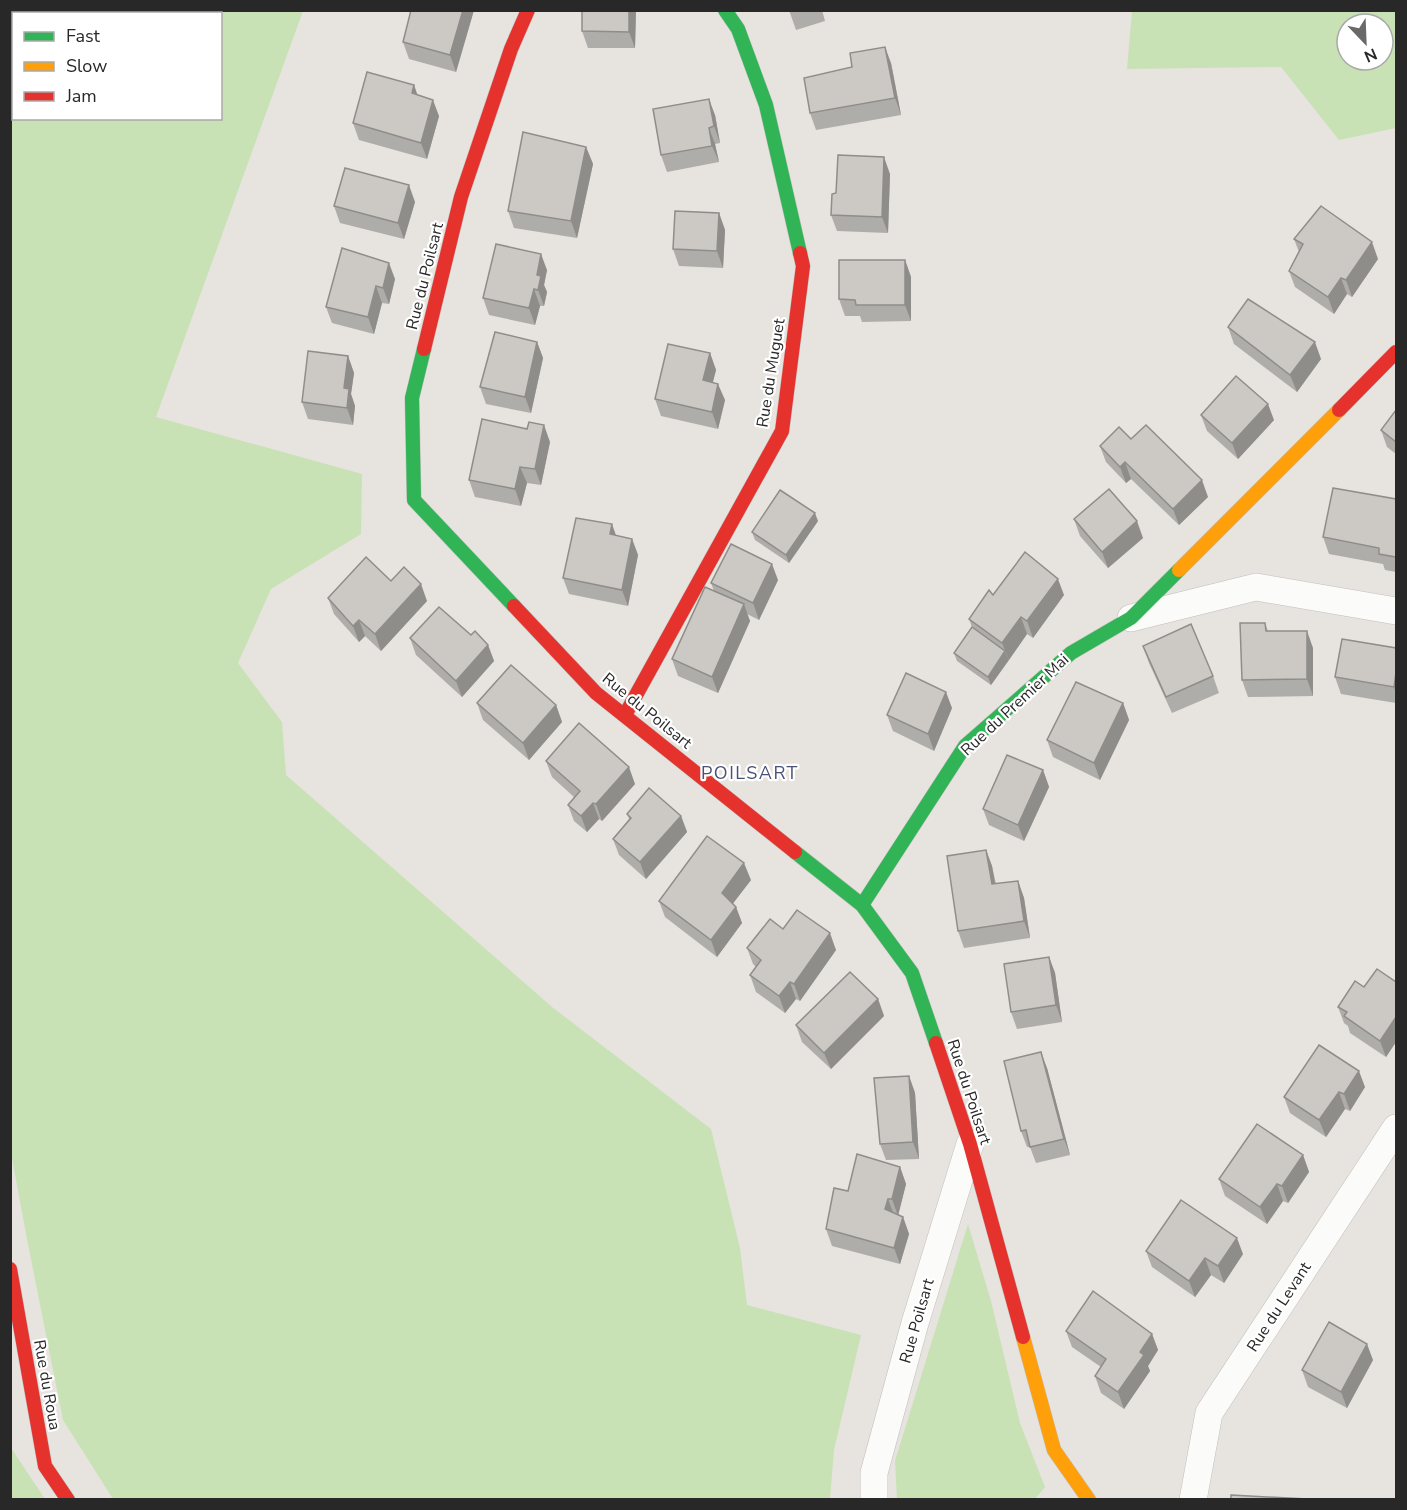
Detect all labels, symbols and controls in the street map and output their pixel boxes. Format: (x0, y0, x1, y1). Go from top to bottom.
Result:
legend (12, 12, 222, 120)
north arrow (1335, 12, 1395, 72)
text: Fast (66, 24, 101, 48)
text: N (1361, 42, 1380, 67)
text: Slow (66, 54, 107, 78)
text: Jam (65, 84, 97, 108)
street label: Rue du Poilsart (401, 220, 449, 332)
street label: Rue du Muguet (752, 317, 791, 429)
street label: Rue du Premier Mai (956, 649, 1074, 761)
street label: Rue du Poilsart (597, 668, 697, 754)
district label: POILSART (701, 761, 799, 785)
street label: Rue du Poilsart (942, 1036, 997, 1148)
street label: Rue du Levant (1242, 1257, 1316, 1356)
street label: Rue Poilsart (894, 1276, 940, 1366)
street label: Rue du Roua (28, 1338, 66, 1432)

